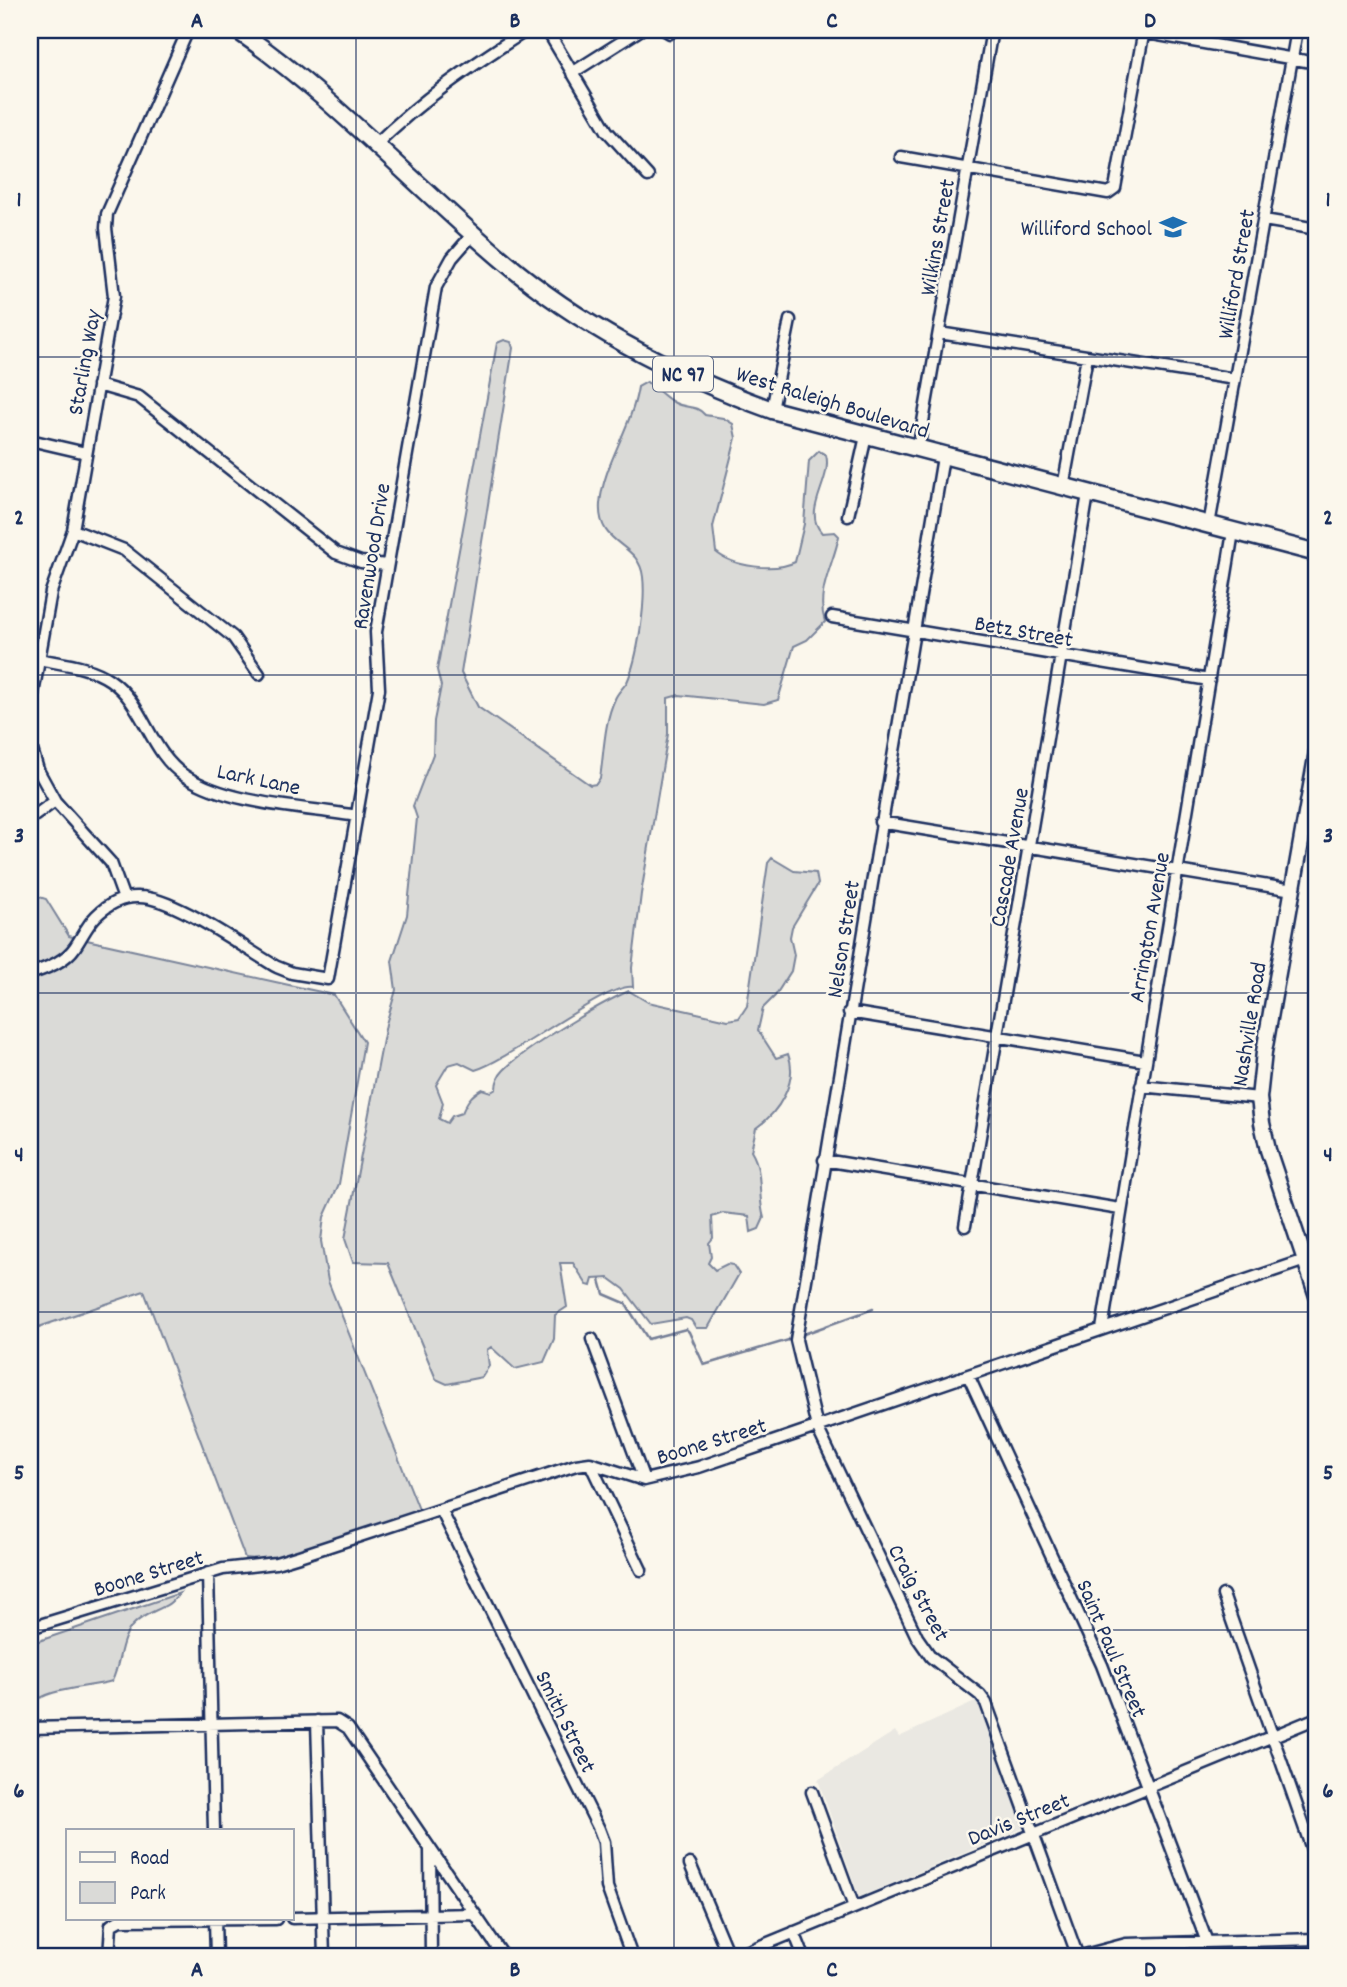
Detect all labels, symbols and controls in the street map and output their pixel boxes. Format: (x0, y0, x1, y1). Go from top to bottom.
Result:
text: A (191, 6, 203, 39)
text: B (510, 6, 521, 39)
text: C (826, 6, 838, 39)
text: D (1144, 6, 1156, 39)
street label: Wilkins Street (913, 177, 966, 299)
text: 1 (16, 185, 22, 218)
text: 1 (1325, 185, 1331, 218)
street label: Williford Street (1211, 207, 1266, 342)
school or university icon: Williford School (1158, 212, 1188, 242)
place label: Williford School (1021, 214, 1153, 247)
street label: Starling Way (61, 306, 112, 418)
road number: NC 97 (653, 356, 713, 392)
street label: West Raleigh Boulevard (731, 359, 933, 449)
street label: Ravenwood Drive (346, 481, 401, 632)
text: 2 (14, 503, 24, 536)
text: 2 (1323, 503, 1333, 536)
street label: Betz Street (972, 609, 1075, 658)
street label: Lark Lane (214, 757, 303, 806)
street label: Cascade Avenue (983, 785, 1040, 930)
text: 3 (14, 821, 24, 854)
text: 3 (1323, 821, 1333, 854)
street label: Arrington Avenue (1122, 850, 1181, 1005)
street label: Nelson Street (820, 878, 871, 1001)
street label: Nashville Road (1225, 960, 1278, 1089)
text: 4 (14, 1140, 24, 1173)
text: 4 (1323, 1140, 1333, 1173)
street label: Boone Street (653, 1411, 771, 1476)
text: 5 (14, 1458, 24, 1491)
text: 5 (1323, 1458, 1333, 1491)
street label: Craig Street (877, 1539, 956, 1648)
street label: Boone Street (90, 1543, 208, 1608)
street label: Saint Paul Street (1066, 1575, 1154, 1724)
street label: Smith Street (525, 1666, 603, 1779)
text: 6 (13, 1776, 25, 1809)
text: 6 (1322, 1776, 1334, 1809)
street label: Davis Street (963, 1786, 1075, 1857)
legend (66, 1829, 294, 1920)
text: Road (130, 1845, 169, 1875)
text: Park (130, 1880, 166, 1910)
text: A (191, 1955, 203, 1987)
text: B (510, 1955, 521, 1987)
text: C (826, 1955, 838, 1987)
text: D (1144, 1955, 1156, 1987)

